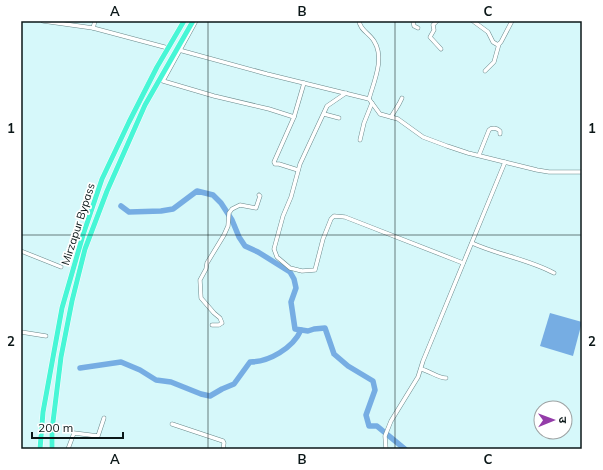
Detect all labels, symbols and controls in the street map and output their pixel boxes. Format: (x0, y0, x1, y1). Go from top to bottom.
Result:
text: A (110, 3, 120, 19)
text: B (298, 3, 307, 19)
text: C (484, 3, 493, 19)
text: 1 (7, 120, 15, 136)
text: 1 (588, 120, 596, 136)
street label: Mirzapur Bypass (58, 181, 98, 267)
text: 2 (7, 333, 15, 349)
text: 2 (588, 333, 596, 349)
north arrow (533, 400, 573, 440)
scale bar (32, 414, 123, 440)
text: उ (556, 416, 570, 424)
text: 200 m (38, 420, 73, 435)
text: A (110, 451, 120, 467)
text: B (298, 451, 307, 467)
text: C (484, 451, 493, 467)

